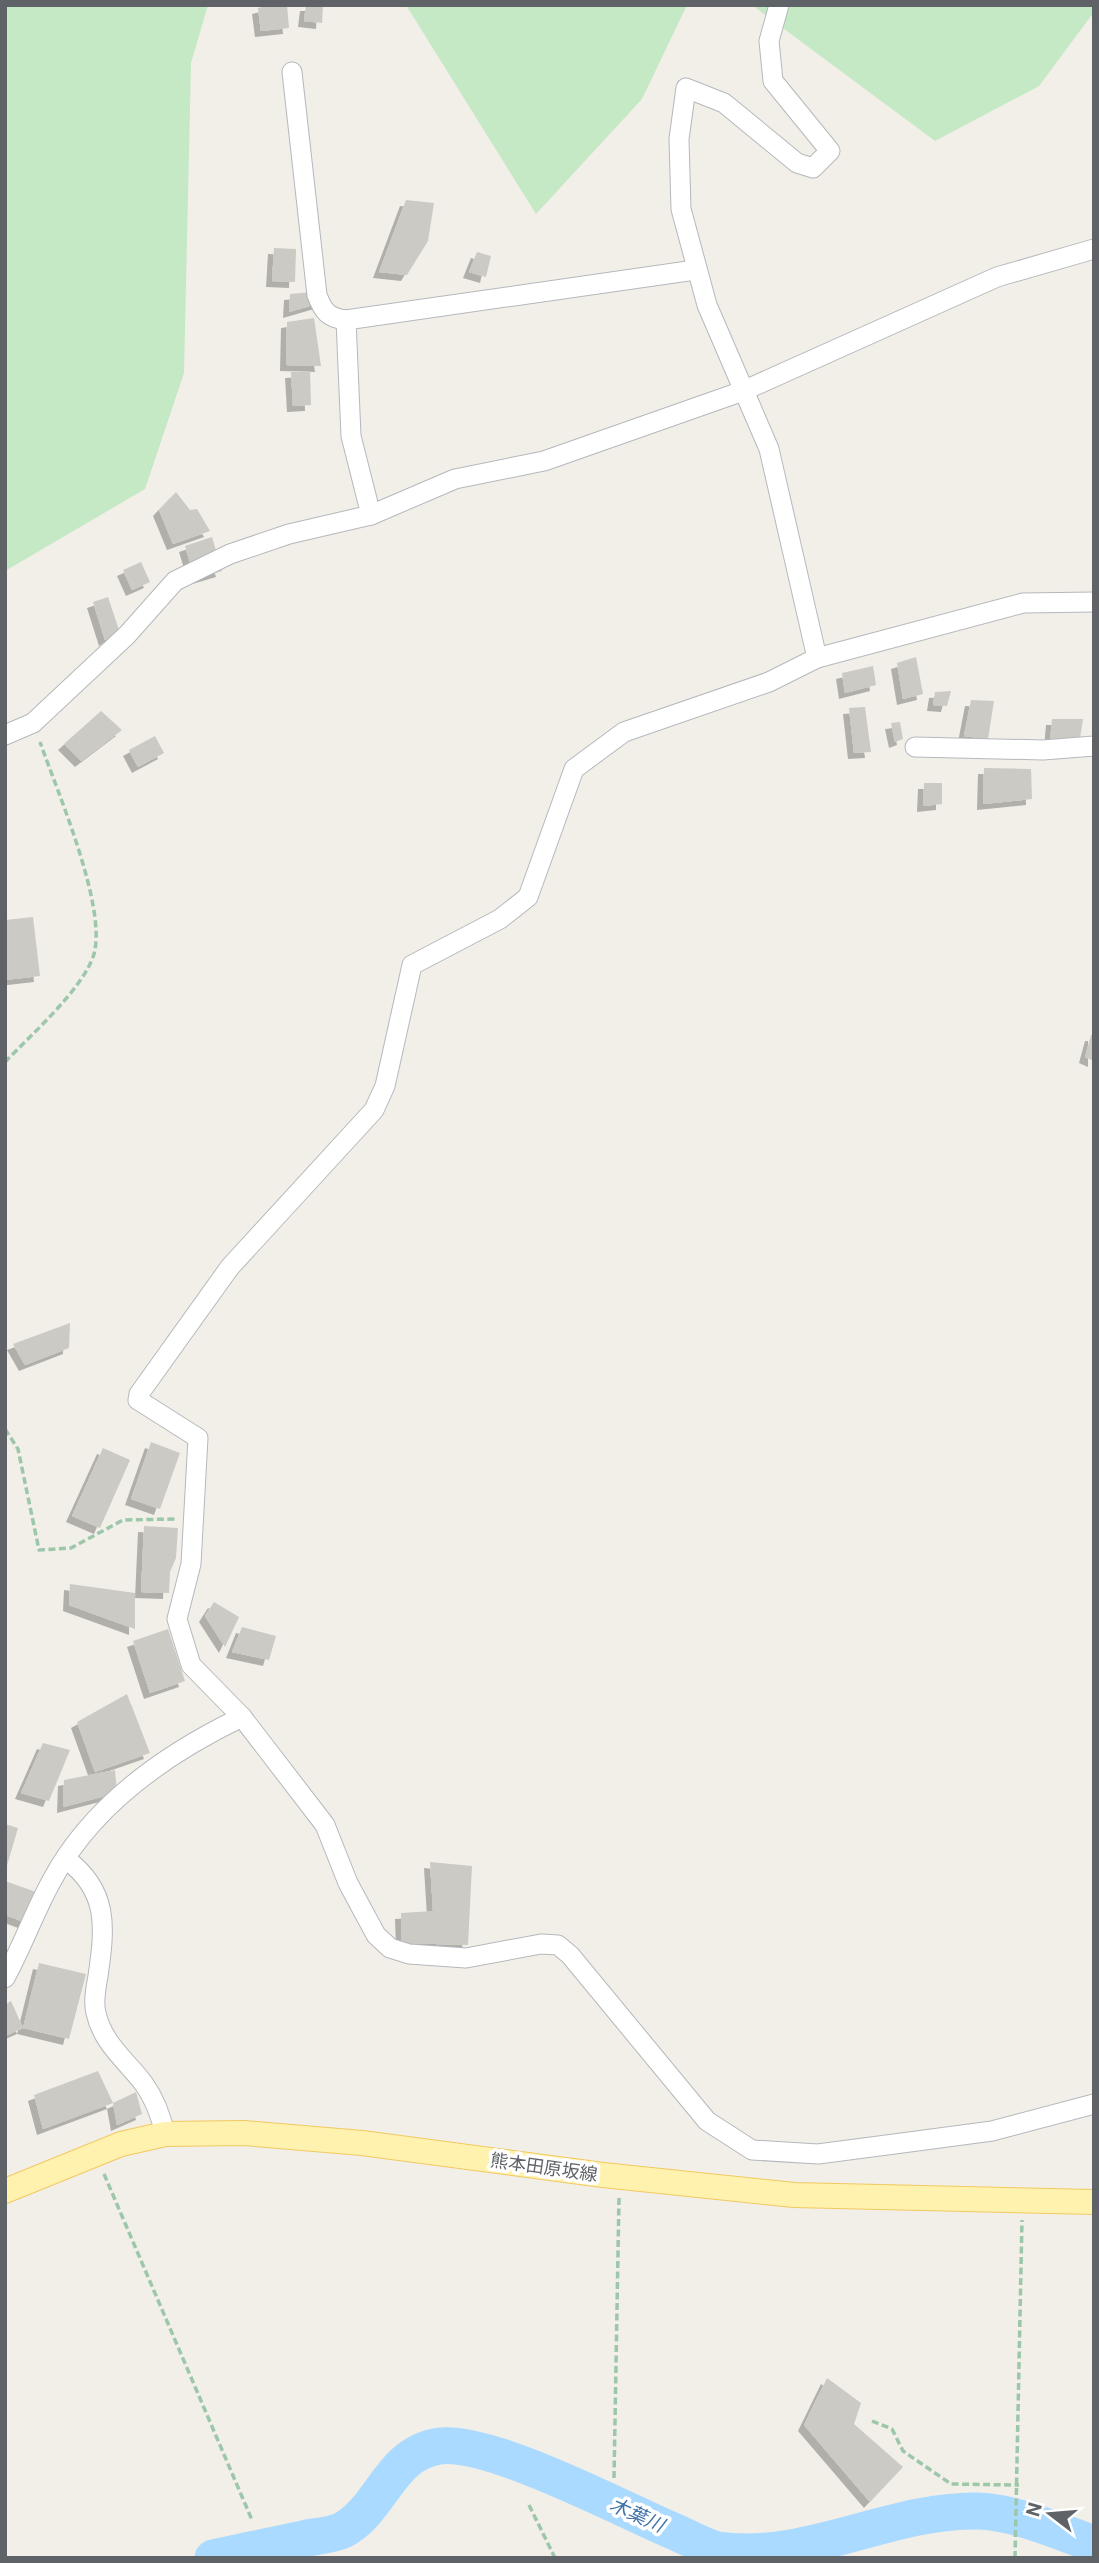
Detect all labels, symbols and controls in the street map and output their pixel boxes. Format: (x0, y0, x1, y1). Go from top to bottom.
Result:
street label: 熊本田原坂線 (489, 2149, 599, 2185)
north arrow (1015, 2479, 1085, 2549)
water label: 木葉川 (606, 2493, 670, 2538)
text: N (1021, 2500, 1047, 2519)

